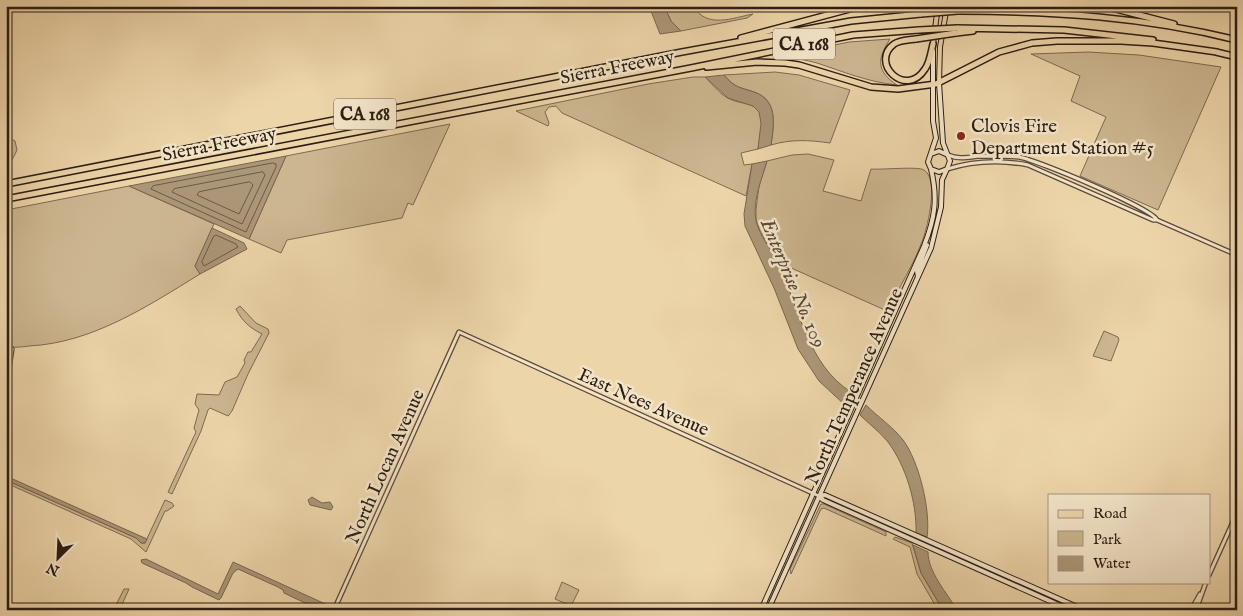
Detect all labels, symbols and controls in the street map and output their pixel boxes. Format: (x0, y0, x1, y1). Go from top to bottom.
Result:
road number: CA 168 (773, 29, 835, 60)
street label: Sierra Freeway (558, 45, 677, 91)
road number: CA 168 (334, 98, 396, 130)
place label: Clovis Fire Department Station #5 (971, 115, 1154, 161)
street label: Sierra Freeway (160, 122, 279, 168)
marker: Clovis Fire Department Station #5 (955, 130, 967, 142)
water label: Enterprise No. 109 (754, 214, 831, 352)
street label: North Temperance Avenue (801, 284, 909, 489)
street label: East Nees Avenue (574, 363, 713, 443)
street label: North Locan Avenue (341, 386, 431, 548)
legend (1048, 494, 1210, 584)
text: Road (1093, 504, 1128, 523)
text: Park (1093, 530, 1123, 549)
north arrow (32, 534, 82, 584)
text: Water (1093, 554, 1131, 573)
text: N (44, 558, 63, 580)

